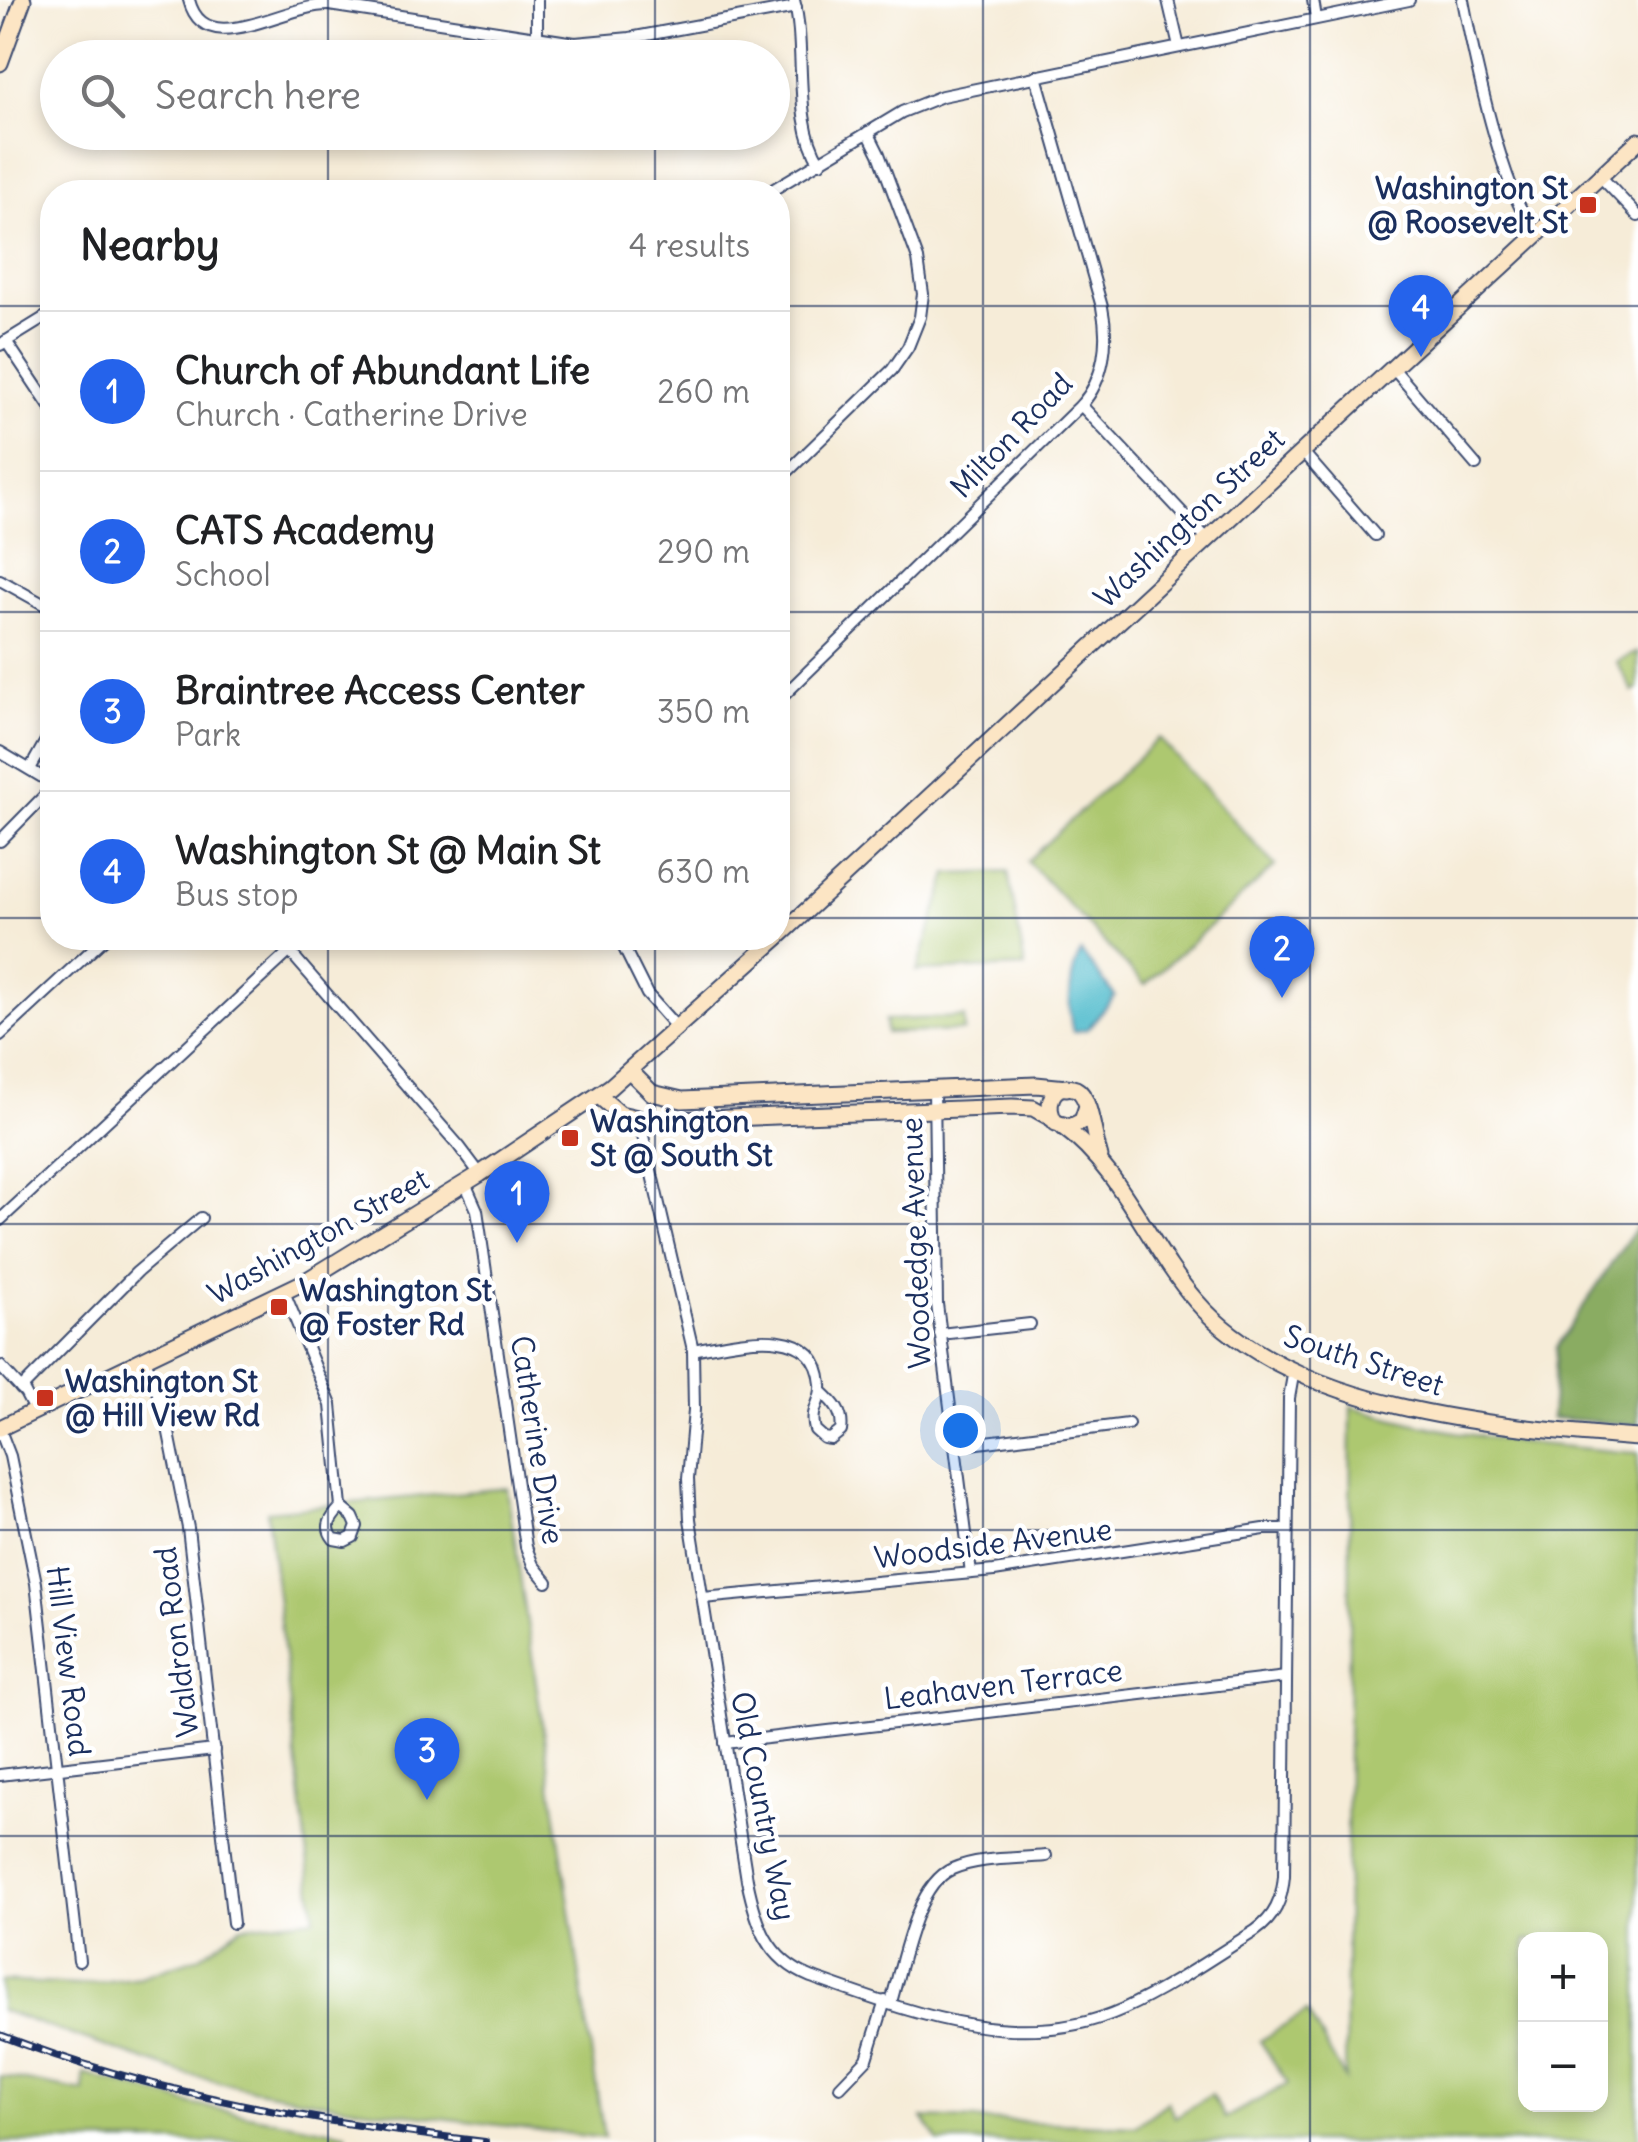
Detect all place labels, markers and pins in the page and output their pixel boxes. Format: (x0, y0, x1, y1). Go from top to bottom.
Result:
place label: Washington St @ Roosevelt St (1367, 169, 1568, 241)
marker: Washington St @ Roosevelt St (1577, 194, 1599, 216)
pin: 4 (1388, 274, 1454, 357)
pin: 2 (1250, 916, 1314, 998)
place label: Washington St @ South St (590, 1102, 773, 1174)
marker: Washington St @ South St (559, 1127, 581, 1149)
pin: 1 (484, 1160, 550, 1243)
place label: Washington St @ Foster Rd (299, 1271, 492, 1343)
marker: Washington St @ Foster Rd (268, 1296, 290, 1318)
place label: Washington St @ Hill View Rd (65, 1362, 260, 1434)
marker: Washington St @ Hill View Rd (34, 1387, 56, 1409)
pin: 3 (394, 1718, 460, 1800)

